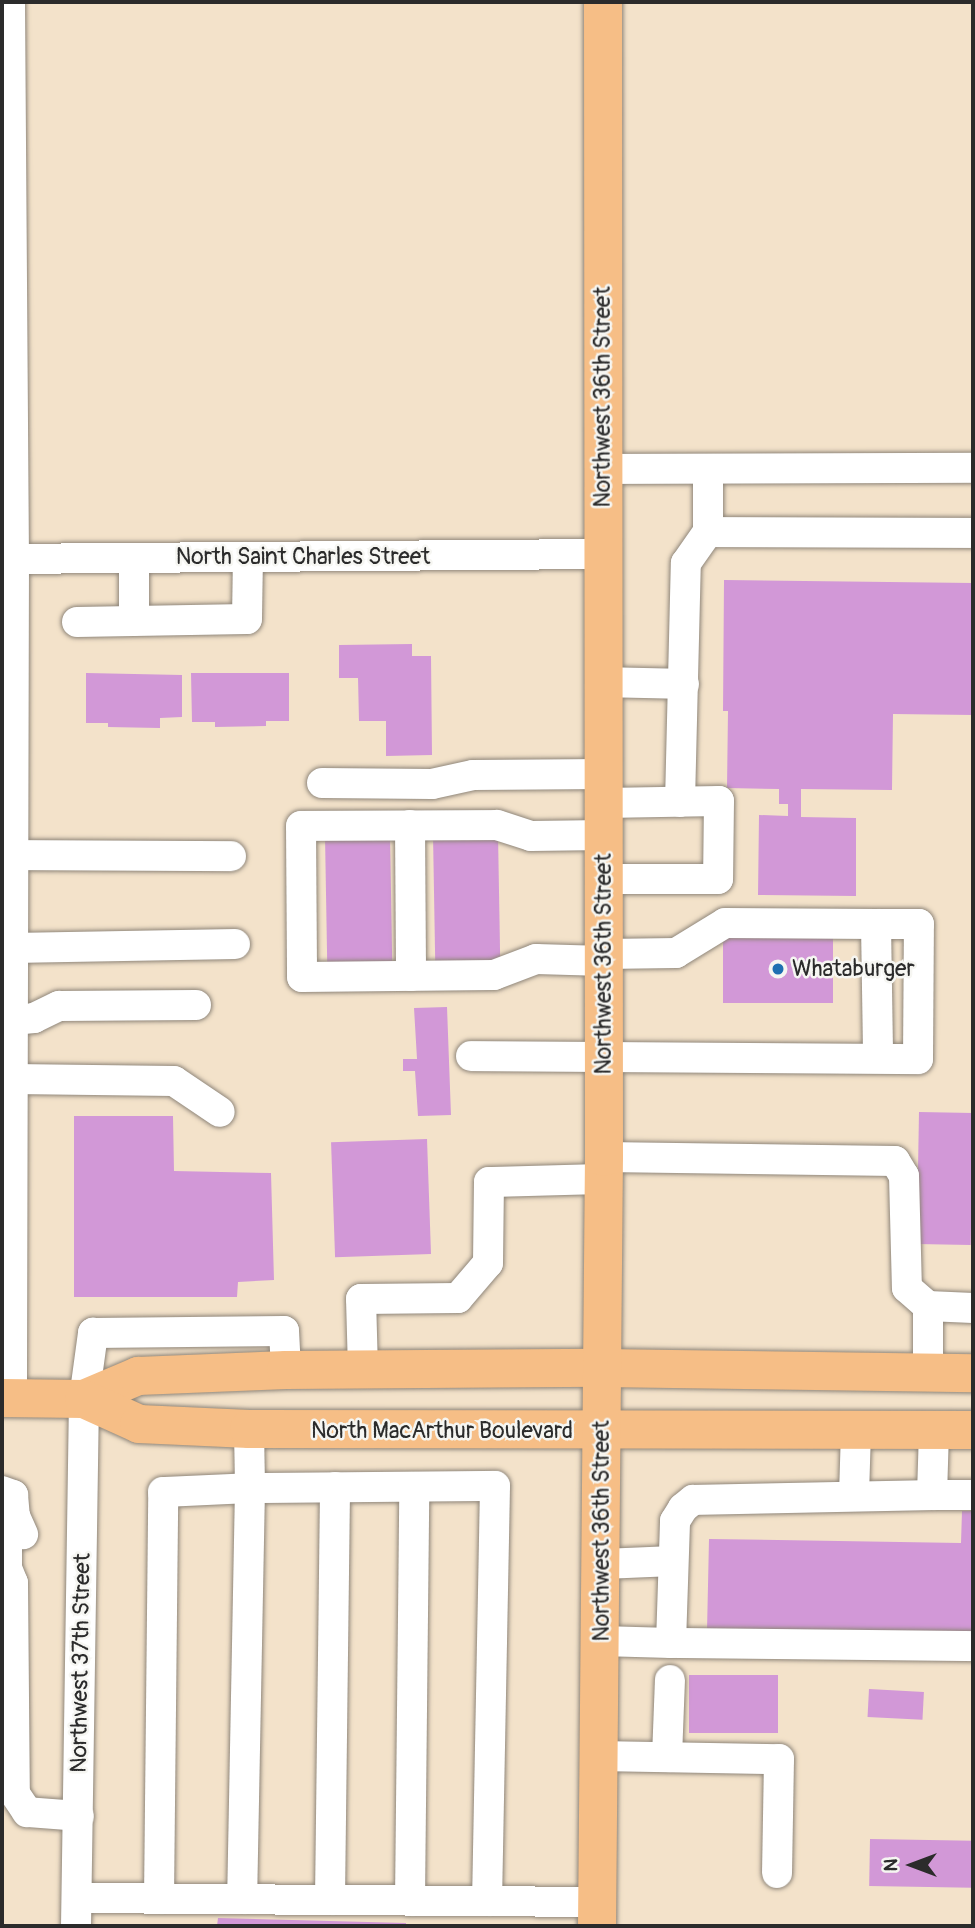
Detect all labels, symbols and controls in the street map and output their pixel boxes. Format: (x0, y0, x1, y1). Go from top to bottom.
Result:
street label: Northwest 36th Street (589, 286, 617, 508)
street label: North Saint Charles Street (176, 543, 430, 571)
street label: Northwest 36th Street (590, 853, 618, 1075)
place label: Whataburger (792, 955, 915, 983)
marker: Whataburger (770, 961, 786, 977)
street label: North MacArthur Boulevard (311, 1417, 573, 1445)
street label: Northwest 36th Street (588, 1420, 616, 1642)
street label: Northwest 37th Street (65, 1553, 97, 1773)
north arrow (877, 1830, 947, 1900)
text: N (879, 1859, 903, 1871)

